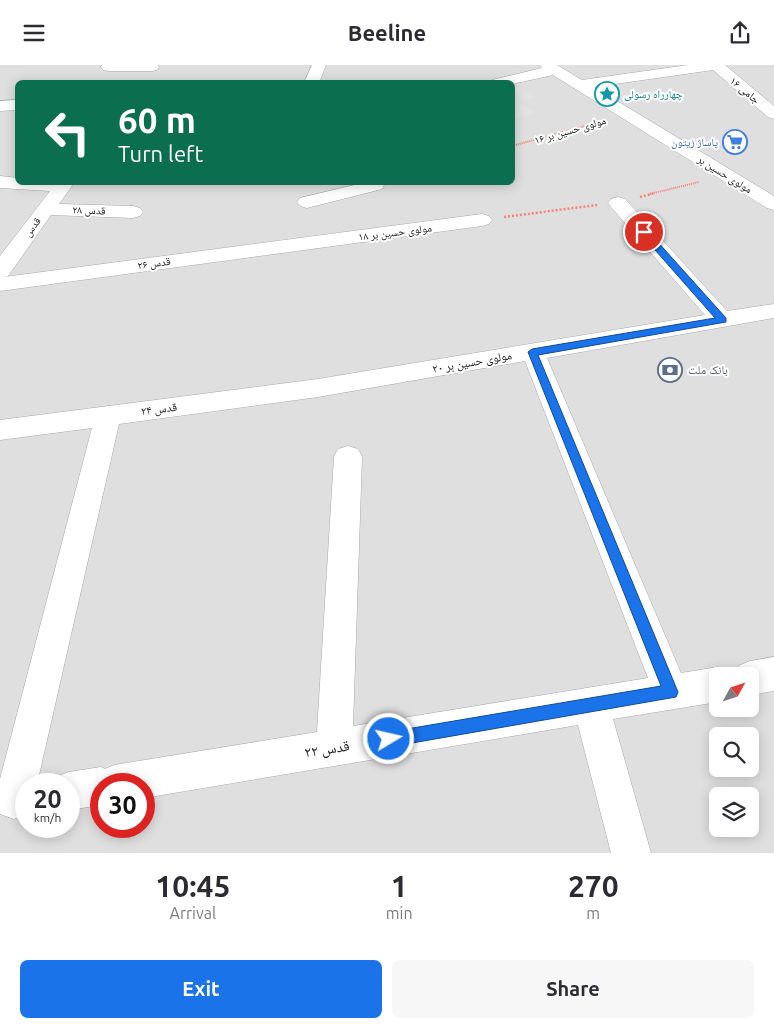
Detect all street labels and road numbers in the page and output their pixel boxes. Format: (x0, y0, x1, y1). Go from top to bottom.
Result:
street label: جامی ۱۶ (727, 74, 762, 107)
street label: مولوی حسین بر ۱۶ (533, 114, 608, 147)
street label: مولوی حسین بر (694, 152, 754, 196)
street label: قدس ۲۸ (72, 203, 106, 218)
street label: قدس (21, 215, 44, 240)
street label: مولوی حسین بر ۱۸ (358, 222, 433, 243)
street label: قدس ۲۶ (137, 255, 172, 272)
street label: مولوی حسین بر ۲۰ (431, 348, 513, 376)
street label: قدس ۲۴ (140, 400, 178, 418)
street label: قدس ۲۲ (303, 737, 351, 762)

